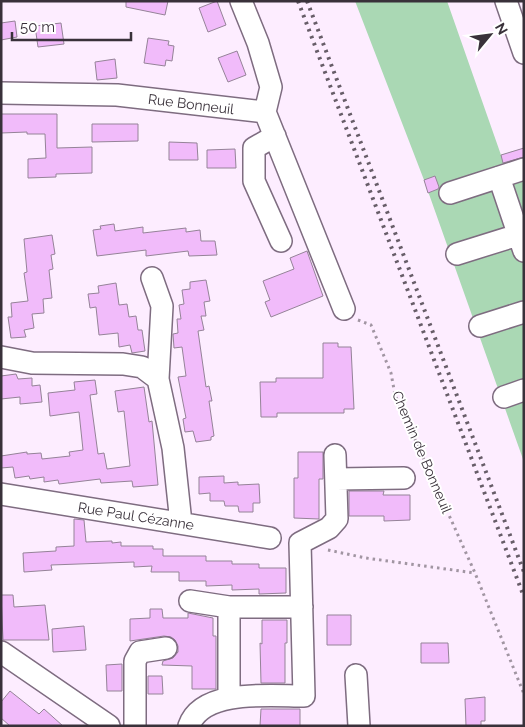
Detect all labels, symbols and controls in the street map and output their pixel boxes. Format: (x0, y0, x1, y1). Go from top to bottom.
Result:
scale bar (12, 10, 131, 42)
north arrow (465, 10, 515, 60)
text: 50 m (20, 18, 55, 36)
text: N (492, 20, 511, 37)
street label: Rue Bonneuil (147, 91, 235, 117)
street label: Chemin de Bonneuil (389, 388, 455, 516)
street label: Rue Paul Cézanne (77, 499, 195, 533)

